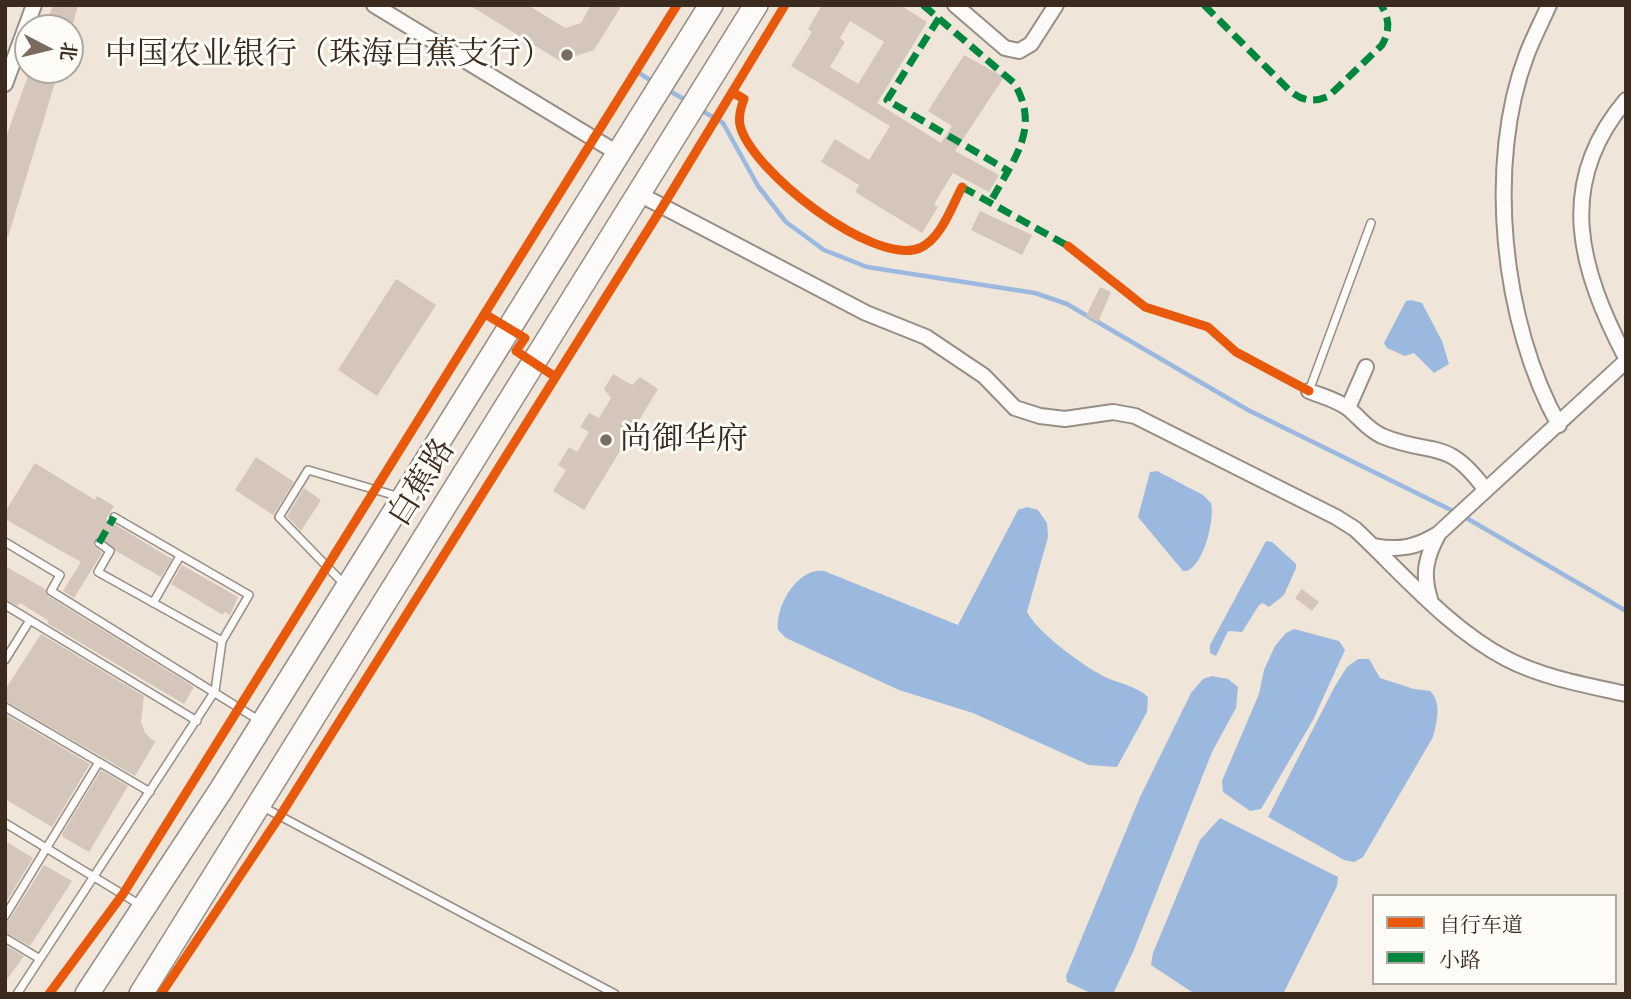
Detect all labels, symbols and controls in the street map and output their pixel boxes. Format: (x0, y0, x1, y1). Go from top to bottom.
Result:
north arrow (14, 14, 84, 84)
place label: 中国农业银行（珠海白蕉支行） (105, 36, 553, 74)
text: 北 (55, 40, 82, 62)
marker: 中国农业银行（珠海白蕉支行） (559, 47, 575, 63)
place label: 尚御华府 (620, 421, 748, 459)
street label: 白蕉路 (380, 432, 464, 534)
marker: 尚御华府 (598, 432, 614, 448)
legend (1372, 894, 1617, 985)
text: 自行车道 (1439, 911, 1523, 938)
text: 小路 (1439, 946, 1481, 973)

